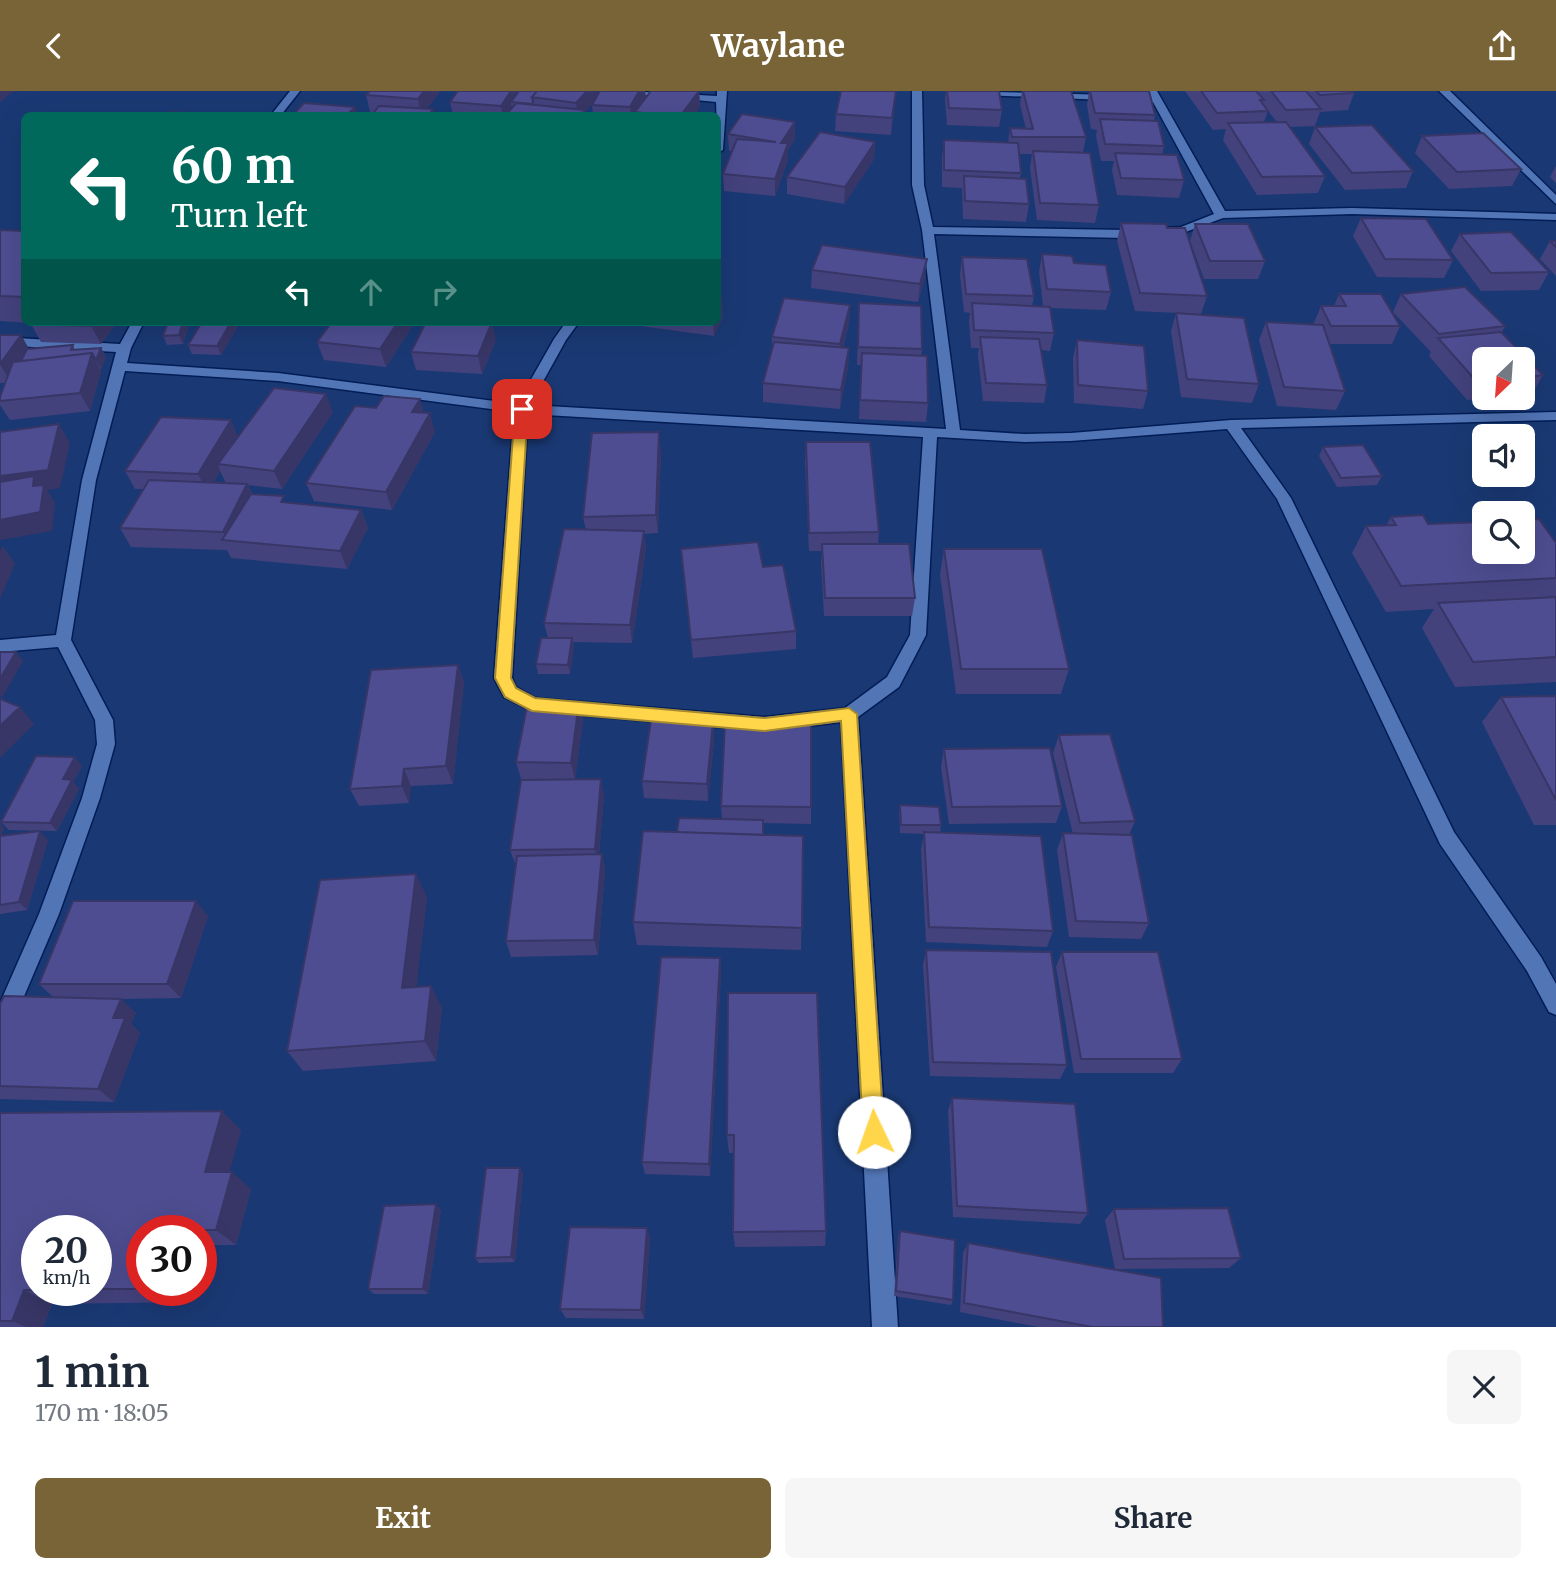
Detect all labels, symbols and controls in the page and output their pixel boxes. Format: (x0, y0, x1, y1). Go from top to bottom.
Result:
text: Waylane (711, 26, 845, 66)
icon: back (35, 27, 73, 65)
icon: share (1483, 27, 1521, 65)
text: 60 m (171, 135, 294, 196)
icon: left (56, 140, 147, 231)
text: Turn left (171, 196, 308, 236)
icon: left (279, 273, 317, 311)
icon: ahead (352, 273, 390, 311)
icon: right (425, 273, 463, 311)
north arrow (1472, 347, 1535, 409)
map controls (1472, 347, 1535, 564)
pin (492, 379, 552, 439)
icon: arrive (503, 390, 541, 428)
button: sound (1472, 424, 1535, 487)
button: search (1472, 501, 1535, 564)
position arrow (837, 1095, 911, 1169)
speed limit sign: 30 (126, 1215, 217, 1306)
text: 20 (45, 1229, 88, 1273)
text: km/h (43, 1266, 90, 1289)
text: 1 min (35, 1346, 149, 1398)
button: close (1447, 1350, 1521, 1424)
text: 170 m · 18:05 (35, 1398, 169, 1427)
button: Exit (35, 1478, 771, 1558)
button: Share (785, 1478, 1521, 1558)

